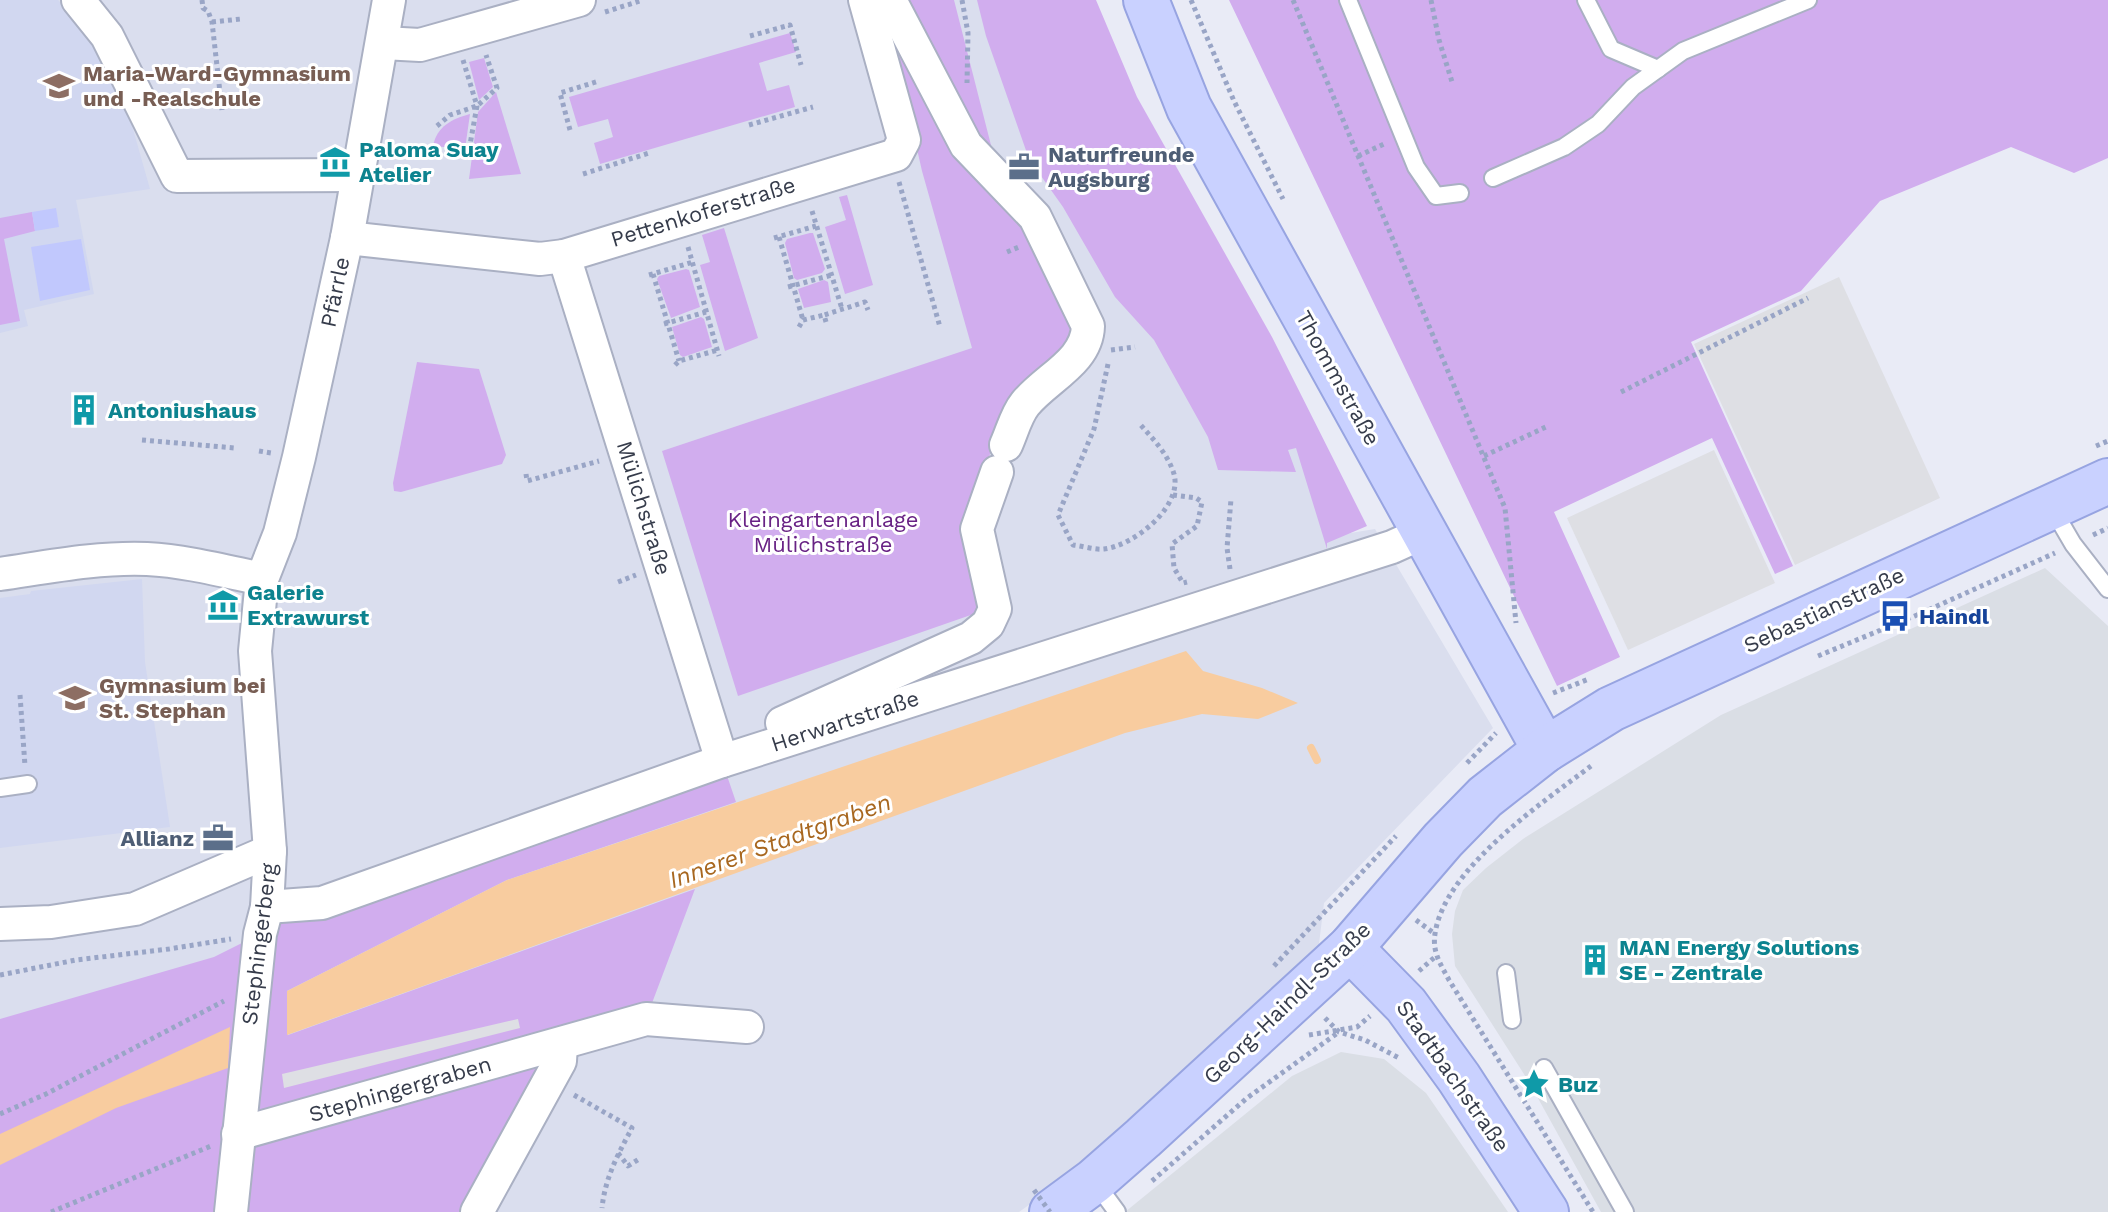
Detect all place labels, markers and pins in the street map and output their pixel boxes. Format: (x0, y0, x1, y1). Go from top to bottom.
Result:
place label: Maria-Ward-Gymnasium und -Realschule (83, 61, 351, 111)
school or university icon: Maria-Ward-Gymnasium und -Realschule (42, 69, 76, 103)
place label: Paloma Suay Atelier (359, 137, 499, 187)
place label: Naturfreunde Augsburg (1048, 142, 1194, 192)
museum icon: Paloma Suay Atelier (318, 145, 352, 179)
office icon: Naturfreunde Augsburg (1007, 150, 1041, 184)
building icon: Antoniushaus (67, 393, 101, 427)
place label: Antoniushaus (108, 398, 257, 423)
place label: Galerie Extrawurst (247, 580, 370, 630)
museum icon: Galerie Extrawurst (206, 588, 240, 622)
bus stop icon: Haindl (1878, 599, 1912, 633)
place label: Haindl (1919, 604, 1990, 629)
place label: Gymnasium bei St. Stephan (99, 673, 266, 723)
school or university icon: Gymnasium bei St. Stephan (58, 681, 92, 715)
office icon: Allianz (201, 821, 235, 855)
place label: Allianz (121, 826, 194, 851)
place label: MAN Energy Solutions SE - Zentrale (1619, 935, 1860, 985)
building icon: MAN Energy Solutions SE - Zentrale (1578, 943, 1612, 977)
place icon: Buz (1517, 1067, 1551, 1101)
place label: Buz (1558, 1072, 1598, 1097)

